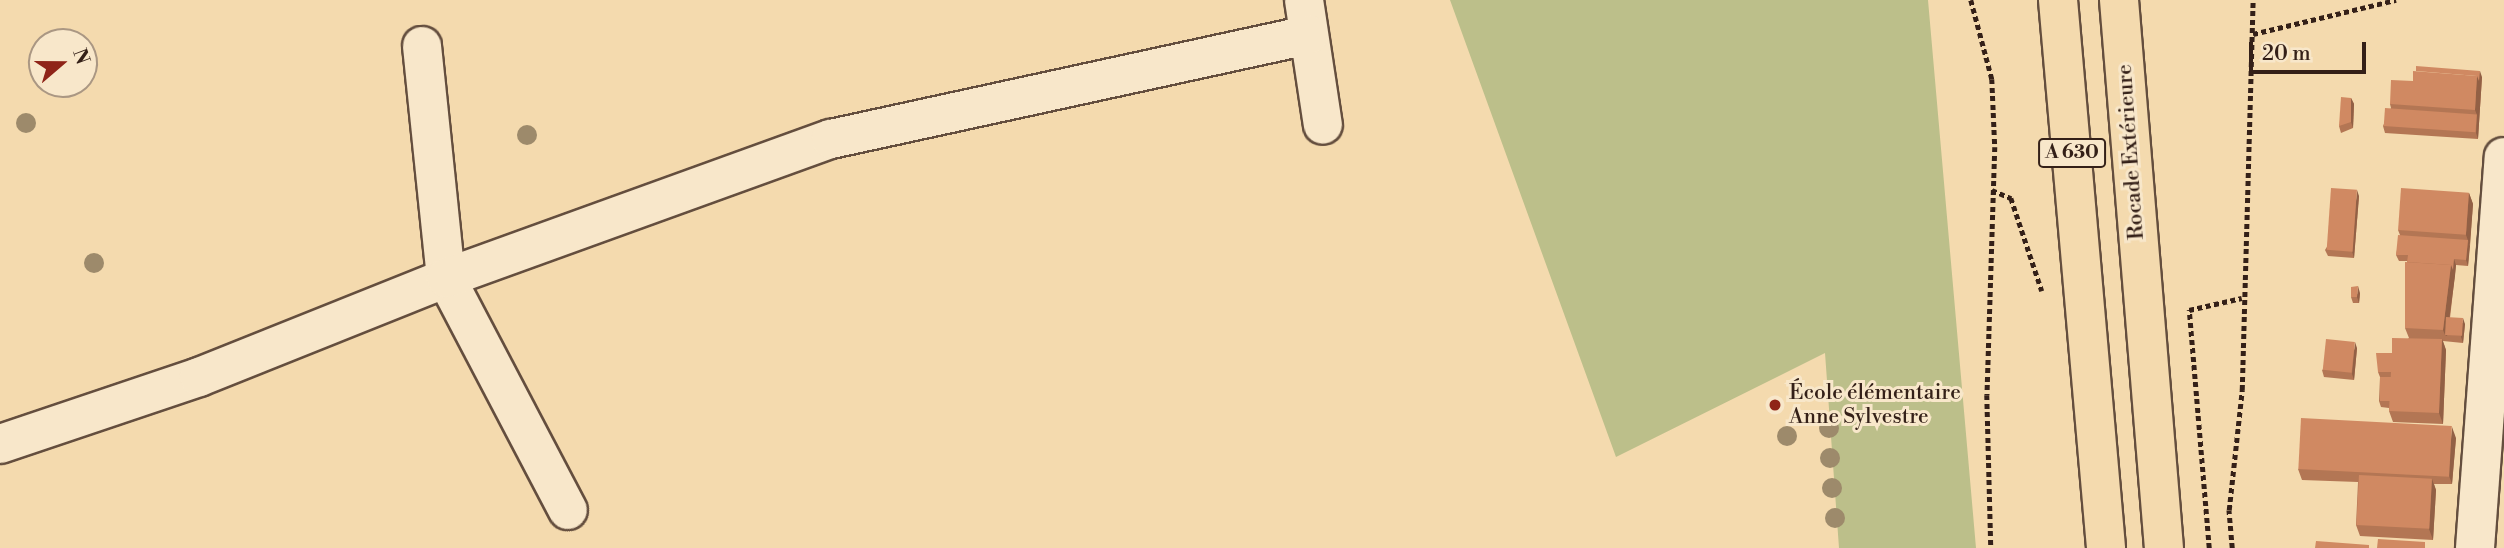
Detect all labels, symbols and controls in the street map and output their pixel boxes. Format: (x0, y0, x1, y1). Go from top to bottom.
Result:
north arrow (28, 28, 98, 98)
scale bar (2252, 28, 2369, 72)
text: 20 m (2262, 41, 2311, 67)
text: N (67, 45, 95, 68)
street label: Rocade Extérieure (2112, 63, 2150, 241)
road number: A 630 (2037, 138, 2107, 168)
place label: École élémentaire Anne Sylvestre (1789, 380, 1961, 430)
marker: École élémentaire Anne Sylvestre (1767, 397, 1783, 413)

